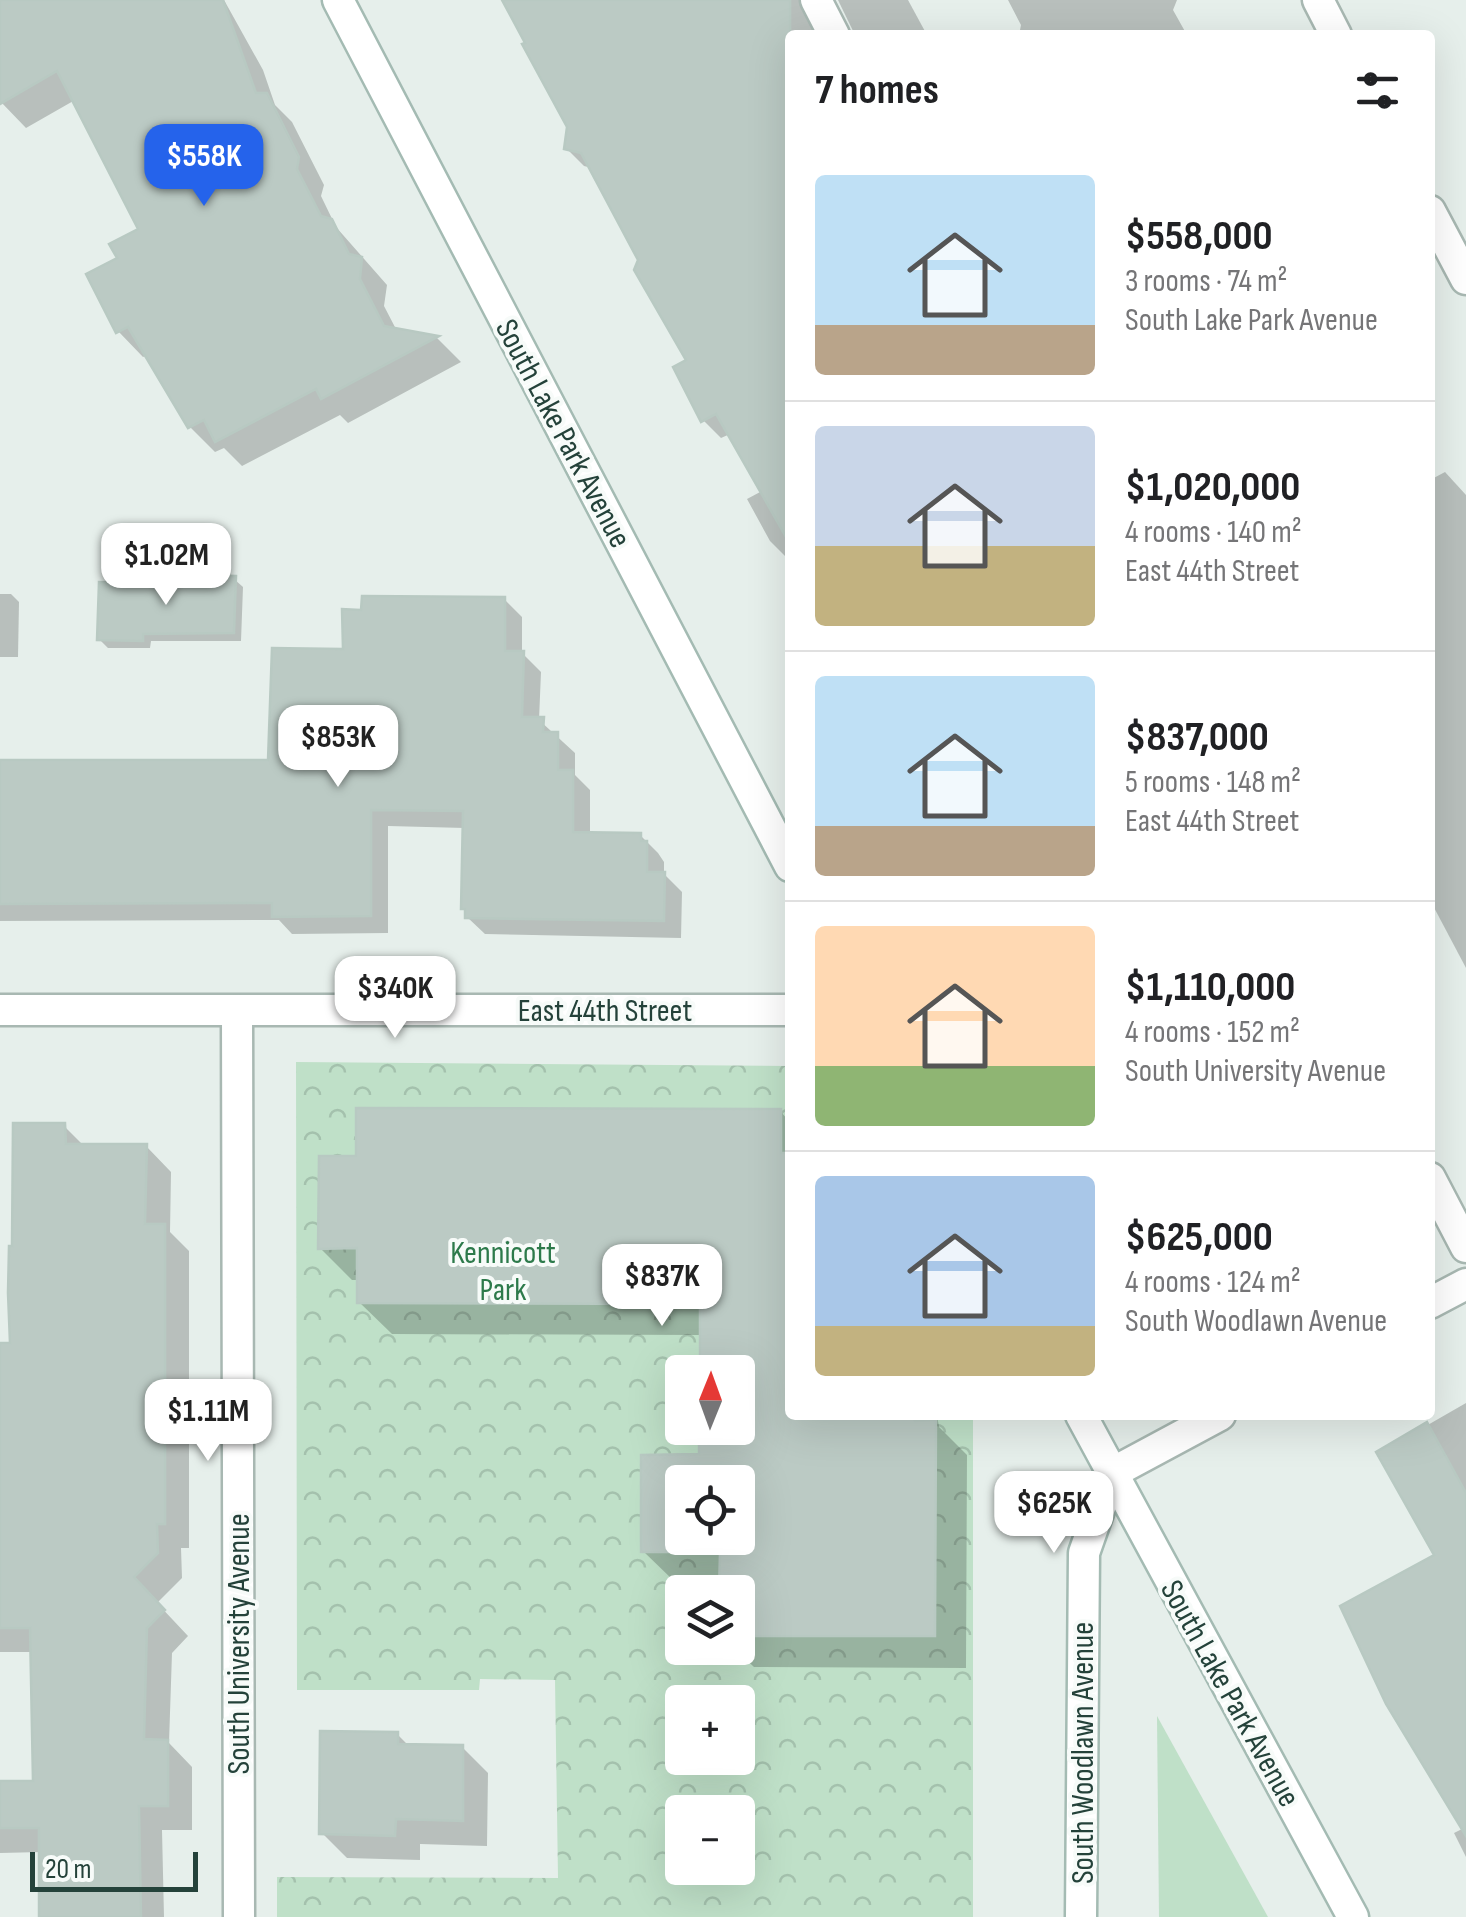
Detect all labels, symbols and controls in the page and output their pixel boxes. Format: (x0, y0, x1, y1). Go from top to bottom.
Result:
icon: filters (1350, 63, 1405, 118)
text: 7 homes (815, 65, 939, 116)
pin: $558K (134, 124, 274, 209)
text: $558K (166, 137, 242, 176)
text: $558,000 (1125, 211, 1273, 262)
icon: home (895, 215, 1015, 335)
text: 3 rooms · 74 m² (1125, 262, 1287, 301)
text: South Lake Park Avenue (1125, 301, 1378, 340)
street label: South Lake Park Avenue (486, 313, 639, 554)
text: $1,020,000 (1125, 462, 1300, 513)
icon: home (895, 466, 1015, 586)
text: 4 rooms · 140 m² (1125, 513, 1302, 552)
pin: $1.02M (85, 523, 247, 608)
text: $1.02M (123, 536, 209, 575)
text: East 44th Street (1125, 552, 1299, 591)
pin: $853K (268, 705, 408, 790)
text: $837,000 (1125, 712, 1269, 763)
icon: home (895, 716, 1015, 836)
text: $853K (300, 718, 376, 757)
text: 5 rooms · 148 m² (1125, 763, 1301, 802)
text: East 44th Street (1125, 802, 1299, 841)
pin: $340K (325, 956, 465, 1041)
text: $1,110,000 (1125, 962, 1295, 1013)
icon: home (895, 966, 1015, 1086)
text: $340K (357, 969, 433, 1008)
street label: East 44th Street (518, 992, 692, 1031)
text: 4 rooms · 152 m² (1125, 1013, 1300, 1052)
text: South University Avenue (1125, 1052, 1386, 1091)
text: $625,000 (1125, 1212, 1273, 1263)
icon: home (895, 1216, 1015, 1336)
park label: Kennicott Park (450, 1234, 556, 1310)
pin: $837K (592, 1244, 732, 1329)
text: $837K (624, 1257, 700, 1296)
text: 4 rooms · 124 m² (1125, 1263, 1301, 1302)
text: South Woodlawn Avenue (1125, 1302, 1387, 1341)
north arrow (665, 1355, 755, 1445)
map controls (665, 1355, 755, 1885)
pin: $1.11M (127, 1379, 289, 1464)
text: $1.11M (167, 1392, 249, 1431)
button: locate (665, 1465, 755, 1555)
pin: $625K (984, 1471, 1124, 1556)
text: $625K (1016, 1484, 1092, 1523)
street label: South University Avenue (220, 1513, 259, 1775)
street label: South Lake Park Avenue (1151, 1574, 1308, 1814)
button: layers (665, 1575, 755, 1665)
street label: South Woodlawn Avenue (1064, 1622, 1103, 1884)
button: + (665, 1685, 755, 1775)
button: − (665, 1795, 755, 1885)
scale bar (30, 1847, 198, 1892)
text: 20 m (45, 1853, 91, 1886)

